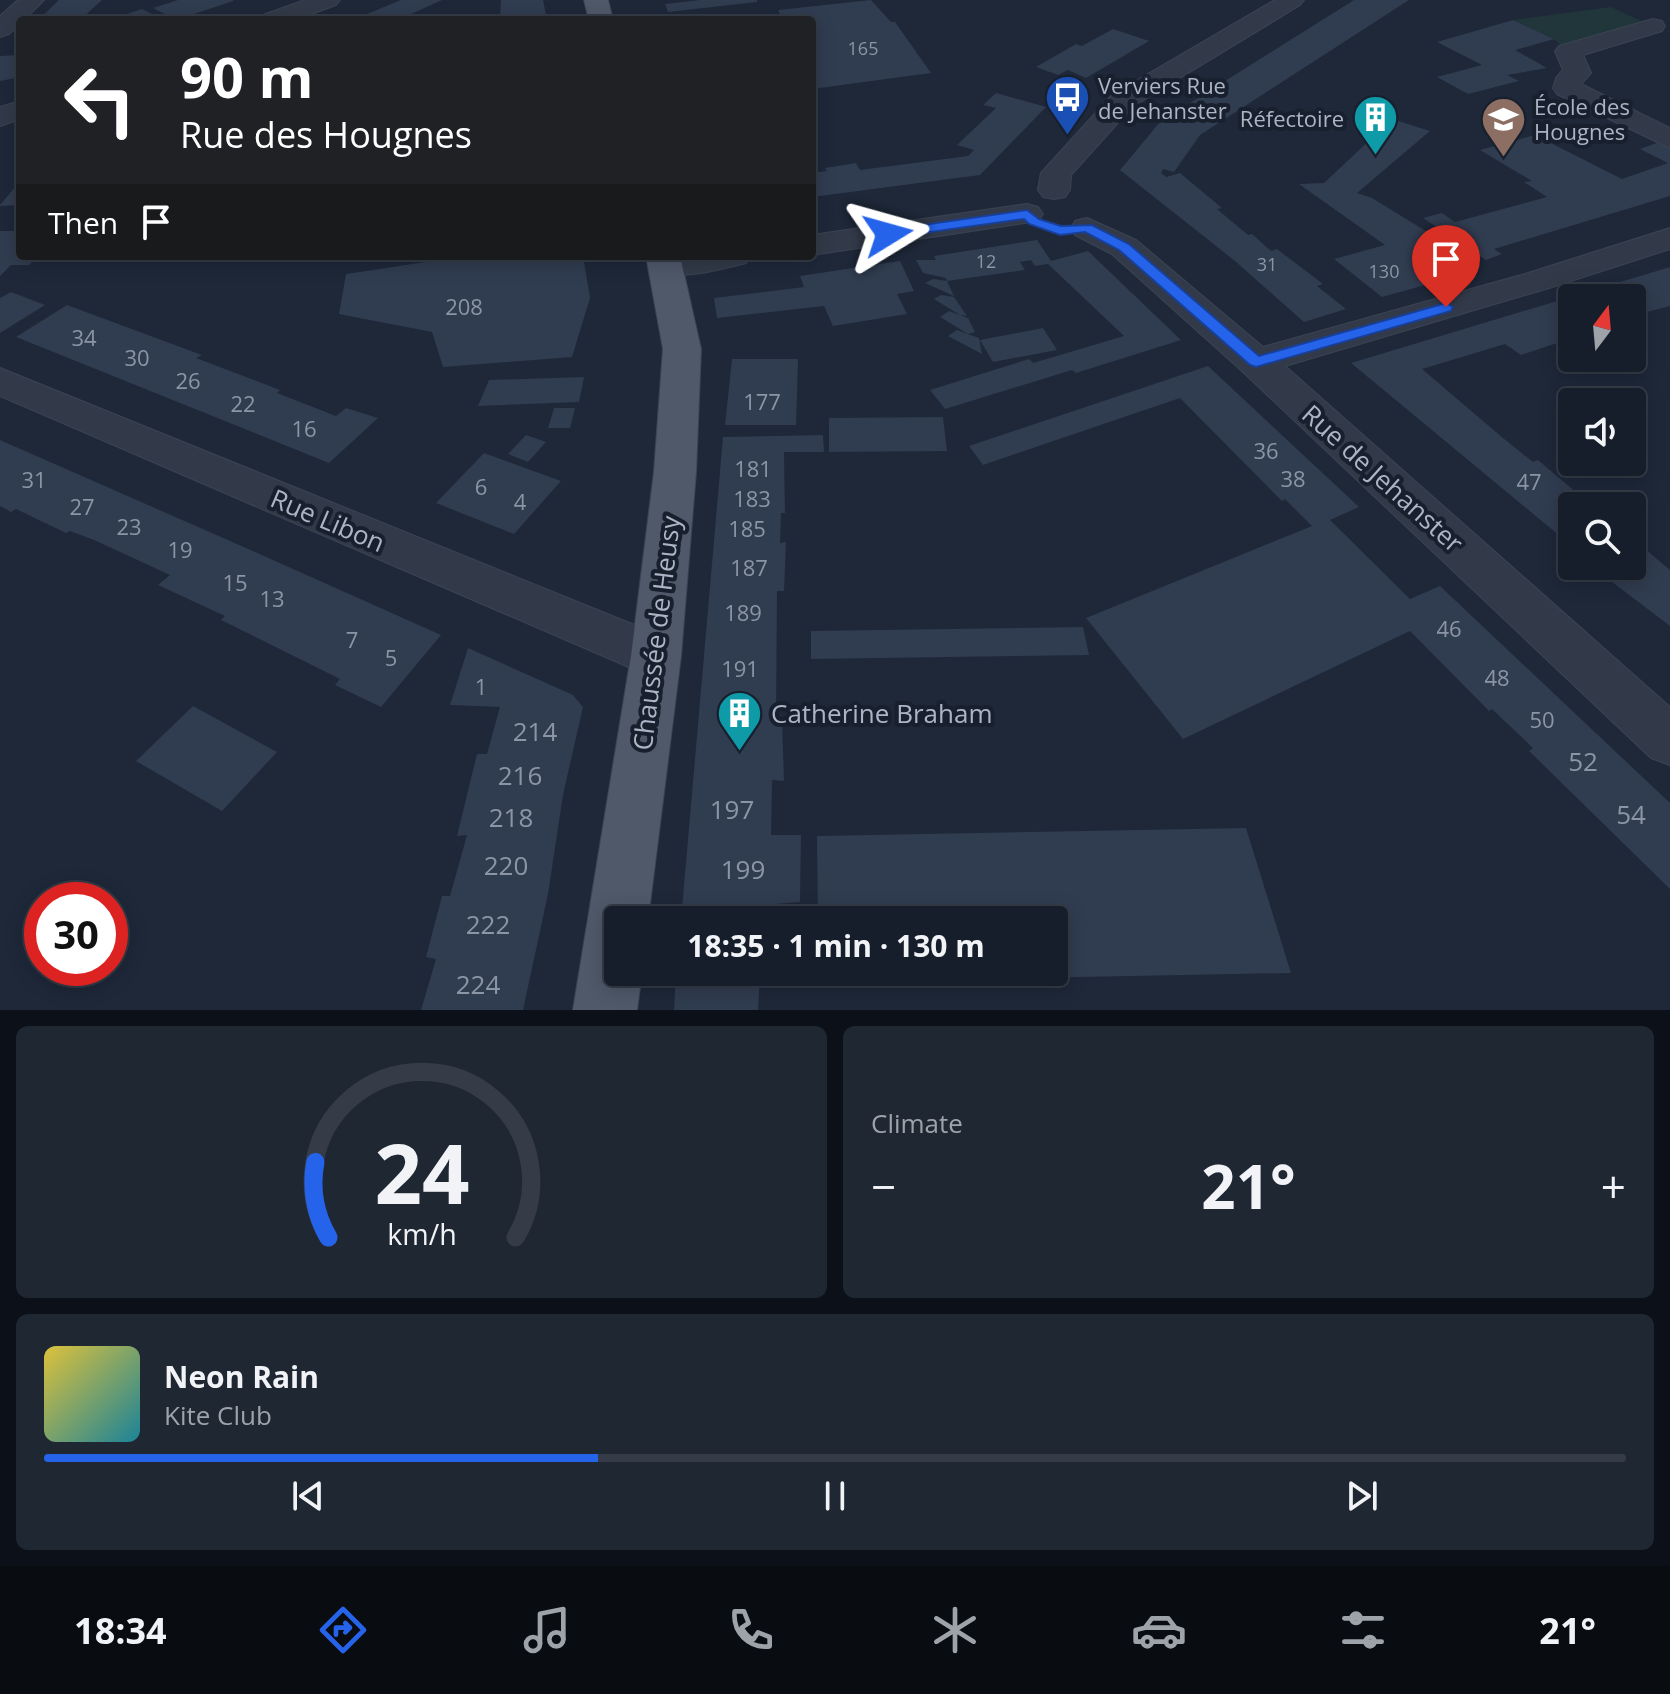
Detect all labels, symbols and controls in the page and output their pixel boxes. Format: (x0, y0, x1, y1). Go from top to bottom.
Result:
house number: 165 (848, 36, 878, 60)
text: 90 m (180, 38, 314, 114)
icon: left (48, 48, 152, 152)
place label: Verviers Rue de Jehanster (1098, 70, 1227, 125)
bus stop icon: Verviers Rue de Jehanster (1043, 74, 1091, 137)
place label: École des Hougnes (1534, 91, 1630, 146)
building icon: Réfectoire (1351, 94, 1399, 157)
school or university icon: École des Hougnes (1479, 95, 1527, 158)
place label: Réfectoire (1240, 103, 1344, 133)
text: Rue des Hougnes (180, 110, 472, 159)
position arrow (846, 192, 930, 276)
icon: arrive (134, 200, 178, 244)
text: Then (48, 202, 118, 243)
pin (1412, 225, 1480, 307)
icon: arrive (1424, 237, 1468, 281)
house number: 12 (976, 249, 996, 273)
house number: 31 (1257, 252, 1277, 276)
house number: 130 (1369, 259, 1399, 283)
north arrow (1558, 284, 1646, 372)
map controls (1558, 284, 1646, 580)
house number: 208 (445, 291, 483, 321)
house number: 34 (71, 322, 97, 352)
house number: 30 (124, 342, 150, 372)
house number: 26 (175, 365, 201, 395)
house number: 177 (743, 386, 781, 416)
house number: 22 (230, 388, 256, 418)
button: sound (1558, 388, 1646, 476)
street label: Rue de Jehanster (1295, 396, 1472, 560)
house number: 16 (291, 413, 317, 443)
house number: 36 (1253, 435, 1279, 465)
house number: 181 (734, 453, 772, 483)
house number: 38 (1280, 463, 1306, 493)
house number: 31 (21, 464, 47, 494)
house number: 47 (1516, 466, 1542, 496)
house number: 6 (475, 471, 487, 501)
street label: Rue Libon (265, 480, 391, 560)
house number: 183 (733, 483, 771, 513)
house number: 4 (514, 486, 527, 516)
house number: 27 (69, 491, 95, 521)
button: search (1558, 492, 1646, 580)
house number: 23 (116, 511, 142, 541)
street label: Chaussée de Heusy (624, 513, 688, 752)
house number: 185 (728, 513, 766, 543)
house number: 19 (167, 534, 193, 564)
house number: 187 (730, 552, 768, 582)
house number: 15 (222, 567, 248, 597)
house number: 13 (259, 583, 285, 613)
house number: 189 (724, 597, 762, 627)
house number: 46 (1436, 613, 1462, 643)
house number: 7 (346, 624, 358, 654)
house number: 5 (385, 642, 397, 672)
house number: 191 (721, 653, 759, 683)
house number: 48 (1484, 662, 1510, 692)
house number: 1 (475, 671, 487, 701)
building icon: Catherine Braham (716, 689, 764, 752)
place label: Catherine Braham (771, 695, 992, 731)
house number: 50 (1529, 704, 1555, 734)
house number: 214 (513, 713, 557, 749)
house number: 52 (1568, 743, 1598, 779)
house number: 216 (498, 757, 542, 793)
house number: 197 (710, 791, 754, 827)
house number: 54 (1616, 796, 1646, 832)
house number: 218 (489, 799, 533, 835)
house number: 220 (484, 847, 528, 883)
house number: 199 (721, 851, 765, 887)
speed limit sign: 30 (24, 882, 128, 986)
house number: 222 (466, 906, 510, 942)
text: 18:35 · 1 min · 130 m (687, 925, 985, 966)
house number: 224 (456, 966, 500, 1002)
text: Climate (871, 1105, 963, 1141)
text: 24 (374, 1115, 469, 1228)
text: 21° (1201, 1145, 1296, 1227)
text: − (871, 1156, 896, 1216)
text: + (1601, 1156, 1626, 1216)
text: km/h (387, 1214, 456, 1253)
text: Neon Rain (164, 1356, 319, 1397)
text: Kite Club (164, 1397, 272, 1433)
icon: previous (286, 1474, 330, 1518)
icon: pause (813, 1474, 857, 1518)
icon: next (1340, 1474, 1384, 1518)
icon: directions (315, 1602, 371, 1658)
icon: music (519, 1602, 575, 1658)
icon: phone (723, 1602, 779, 1658)
icon: climate (927, 1602, 983, 1658)
icon: car (1131, 1602, 1187, 1658)
icon: filters (1335, 1602, 1391, 1658)
text: 18:34 (74, 1606, 167, 1655)
text: 21° (1539, 1606, 1596, 1655)

